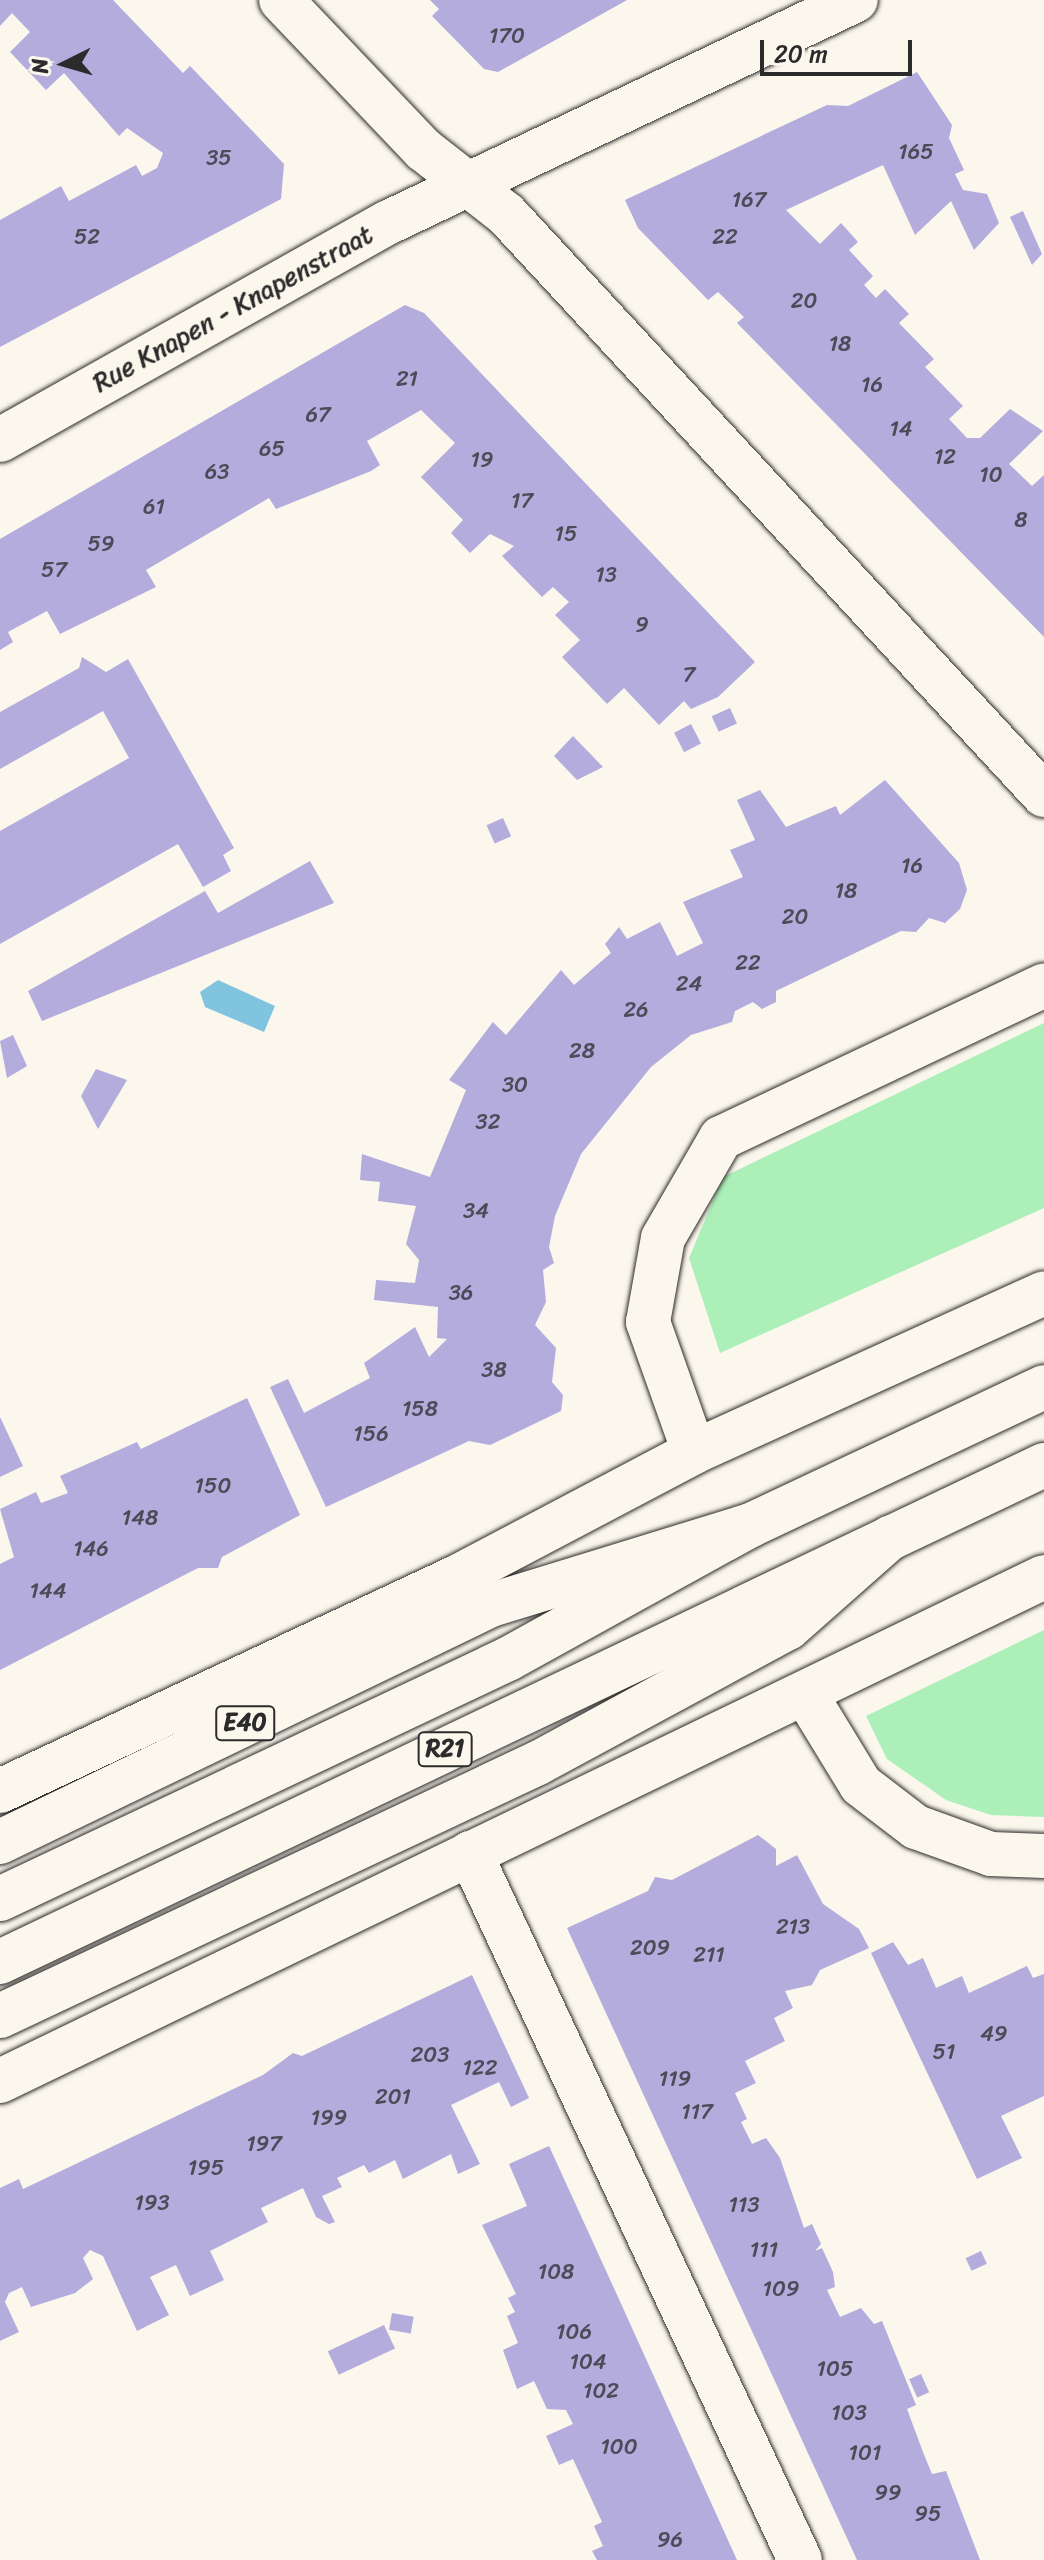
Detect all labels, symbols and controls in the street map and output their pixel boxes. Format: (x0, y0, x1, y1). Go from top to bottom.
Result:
house number: 170 (489, 23, 525, 49)
north arrow (24, 24, 104, 104)
scale bar (764, 24, 916, 74)
text: 20 m (774, 33, 828, 75)
text: N (20, 57, 60, 75)
house number: 165 (898, 139, 934, 165)
house number: 35 (206, 145, 232, 171)
house number: 167 (732, 187, 766, 213)
street label: Rue Knapen - Knapenstraat (88, 219, 378, 399)
house number: 52 (74, 224, 100, 250)
house number: 22 (712, 224, 738, 250)
house number: 20 (791, 288, 817, 314)
house number: 18 (829, 331, 851, 357)
house number: 21 (396, 366, 418, 392)
house number: 16 (861, 372, 883, 398)
house number: 67 (305, 402, 331, 428)
house number: 14 (889, 416, 913, 442)
house number: 65 (259, 436, 285, 462)
house number: 12 (934, 444, 956, 470)
house number: 19 (471, 447, 493, 473)
house number: 63 (205, 459, 229, 485)
house number: 10 (979, 462, 1003, 488)
house number: 17 (511, 488, 533, 514)
house number: 61 (143, 494, 165, 520)
house number: 8 (1014, 507, 1028, 533)
house number: 15 (555, 521, 577, 547)
house number: 59 (88, 531, 114, 557)
house number: 57 (41, 557, 67, 583)
house number: 13 (595, 562, 617, 588)
house number: 9 (635, 612, 649, 638)
house number: 7 (683, 662, 695, 688)
house number: 16 (901, 853, 923, 879)
house number: 18 (835, 878, 857, 904)
house number: 20 (782, 904, 808, 930)
house number: 22 (735, 950, 761, 976)
house number: 24 (676, 971, 702, 997)
house number: 26 (623, 997, 649, 1023)
house number: 28 (569, 1038, 595, 1064)
house number: 30 (502, 1072, 528, 1098)
house number: 32 (476, 1109, 500, 1135)
house number: 34 (463, 1198, 489, 1224)
house number: 36 (449, 1280, 473, 1306)
house number: 38 (481, 1357, 507, 1383)
house number: 158 (402, 1396, 438, 1422)
house number: 156 (353, 1421, 389, 1447)
house number: 150 (195, 1473, 231, 1499)
house number: 148 (122, 1505, 158, 1531)
house number: 146 (73, 1536, 109, 1562)
house number: 144 (30, 1578, 66, 1604)
road number: E40 (215, 1703, 275, 1743)
road number: R21 (417, 1729, 473, 1769)
house number: 213 (776, 1914, 810, 1940)
house number: 209 (630, 1935, 670, 1961)
house number: 211 (693, 1942, 725, 1968)
house number: 49 (980, 2021, 1008, 2047)
house number: 51 (933, 2039, 955, 2065)
house number: 203 (411, 2042, 449, 2068)
house number: 122 (463, 2055, 497, 2081)
house number: 119 (659, 2066, 691, 2092)
house number: 201 (375, 2084, 411, 2110)
house number: 117 (681, 2099, 713, 2125)
house number: 199 (311, 2105, 347, 2131)
house number: 197 (246, 2131, 282, 2157)
house number: 195 (188, 2155, 224, 2181)
house number: 193 (134, 2190, 170, 2216)
house number: 113 (729, 2192, 759, 2218)
house number: 111 (750, 2237, 778, 2263)
house number: 108 (538, 2259, 574, 2285)
house number: 109 (763, 2276, 799, 2302)
house number: 106 (556, 2319, 592, 2345)
house number: 104 (569, 2349, 607, 2375)
house number: 105 (817, 2356, 853, 2382)
house number: 102 (583, 2378, 619, 2404)
house number: 103 (831, 2400, 867, 2426)
house number: 100 (600, 2434, 638, 2460)
house number: 101 (849, 2440, 881, 2466)
house number: 99 (874, 2480, 902, 2506)
house number: 95 (915, 2501, 941, 2527)
house number: 96 (657, 2527, 683, 2553)

